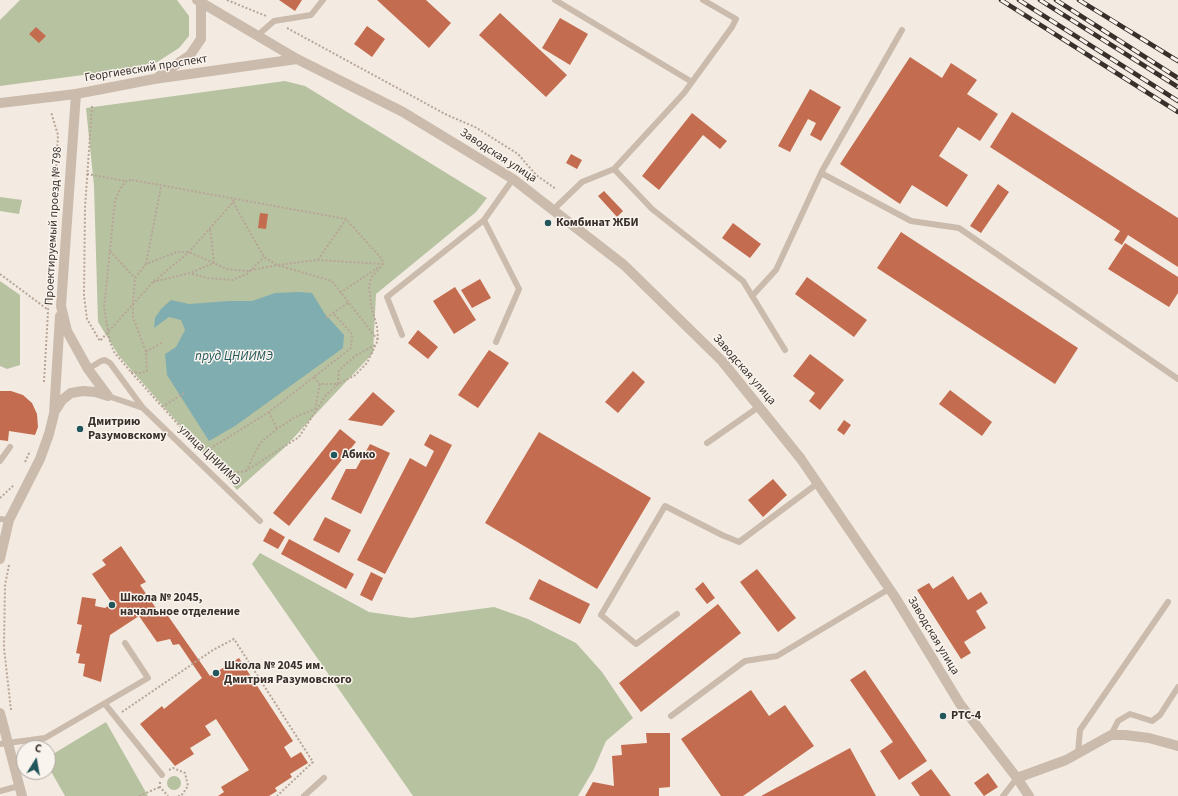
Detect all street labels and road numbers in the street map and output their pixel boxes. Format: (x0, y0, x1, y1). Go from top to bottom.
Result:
street label: Георгиевский проспект (84, 52, 208, 86)
street label: Заводская улица (457, 126, 539, 186)
street label: Проектируемый проезд № 798 (43, 146, 65, 306)
street label: Заводская улица (709, 332, 779, 408)
street label: улица ЦНИИМЭ (175, 423, 243, 489)
street label: Заводская улица (904, 594, 962, 678)

